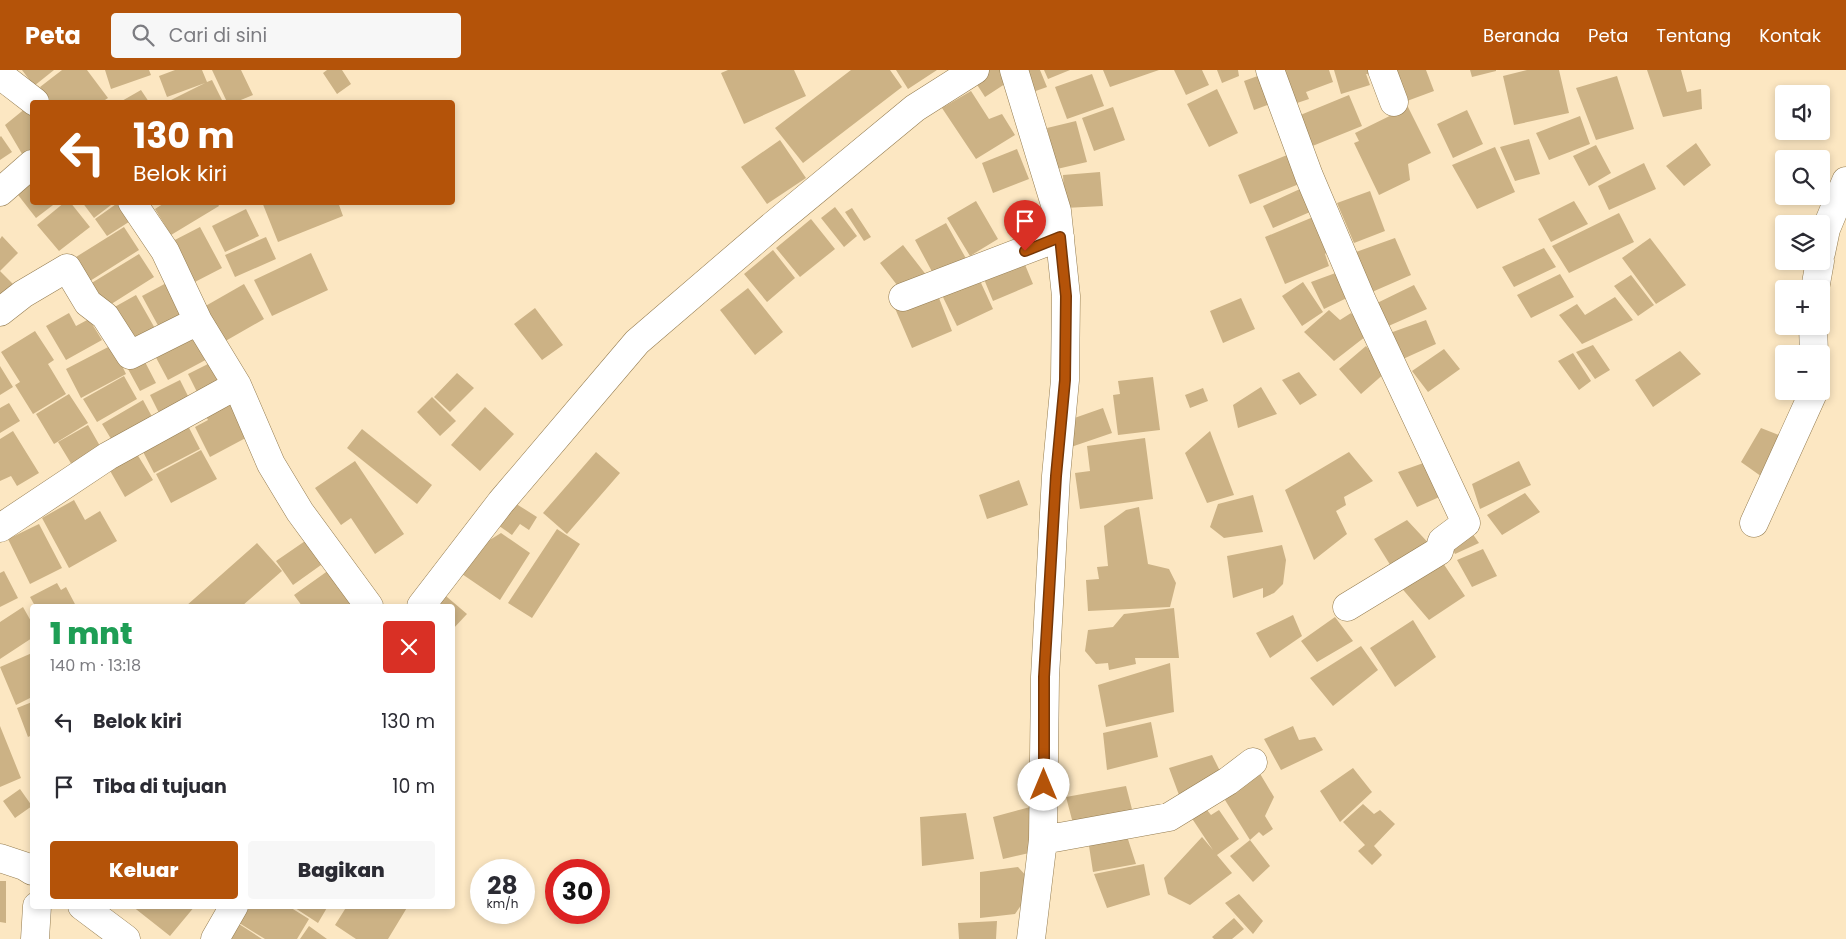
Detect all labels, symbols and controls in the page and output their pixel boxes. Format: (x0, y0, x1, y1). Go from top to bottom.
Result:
search box (111, 13, 461, 58)
text: Peta (25, 19, 81, 52)
icon: search (129, 21, 157, 49)
text: Cari di sini (169, 22, 267, 49)
text: Beranda (1483, 23, 1560, 48)
text: Peta (1588, 23, 1628, 48)
text: Tentang (1656, 23, 1731, 48)
text: Kontak (1759, 23, 1821, 48)
map controls (1775, 85, 1830, 400)
button: sound (1775, 85, 1830, 140)
text: 130 m (133, 111, 235, 160)
icon: left (50, 120, 115, 185)
button: search (1775, 150, 1830, 205)
text: Belok kiri (133, 158, 227, 189)
pin (1004, 200, 1046, 251)
icon: arrive (1011, 207, 1039, 235)
button: layers (1775, 215, 1830, 270)
button: + (1775, 280, 1830, 335)
button: − (1775, 345, 1830, 400)
text: 1 mnt (50, 612, 133, 655)
button: close (383, 621, 435, 673)
text: 140 m · 13:18 (50, 654, 141, 677)
icon: left (50, 708, 78, 736)
text: Belok kiri (93, 708, 182, 735)
text: 130 m (381, 708, 435, 735)
position arrow (1017, 758, 1069, 810)
icon: arrive (50, 773, 78, 801)
text: Tiba di tujuan (93, 773, 227, 800)
text: 10 m (392, 773, 435, 800)
button: Keluar (50, 841, 238, 899)
button: Bagikan (248, 841, 435, 899)
speed limit sign: 30 (545, 859, 610, 924)
text: 28 (487, 868, 518, 903)
text: km/h (487, 895, 518, 912)

